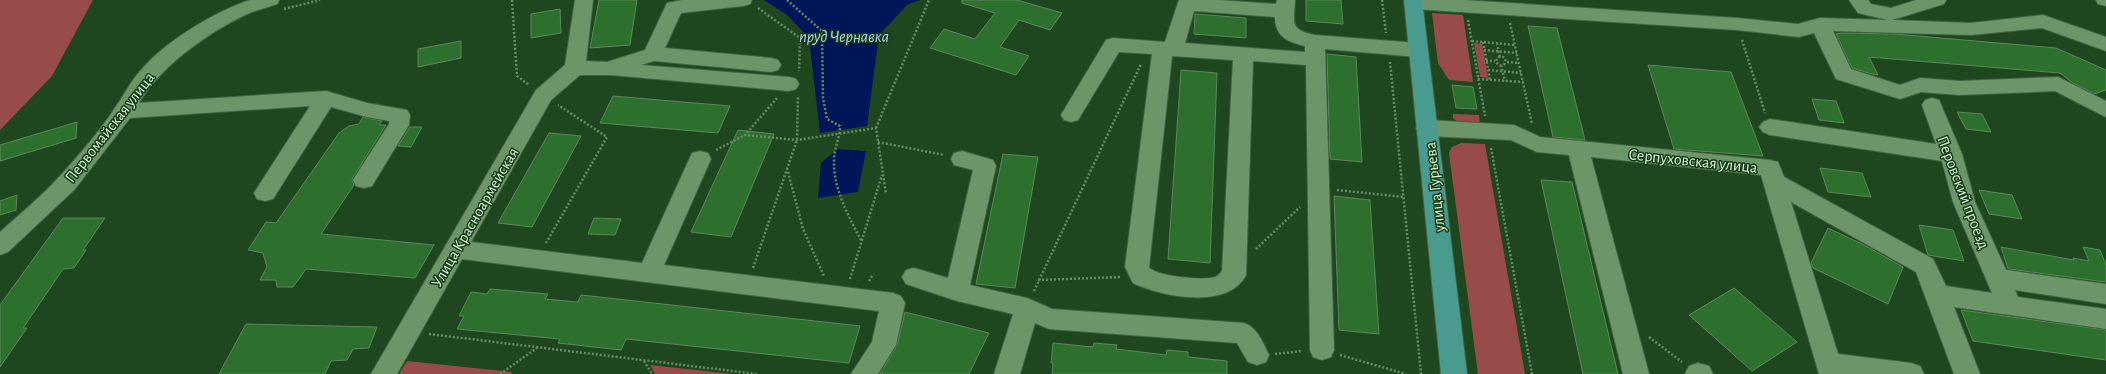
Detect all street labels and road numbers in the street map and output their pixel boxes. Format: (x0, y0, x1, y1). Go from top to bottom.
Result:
street label: Первомайская улица (62, 70, 158, 186)
street label: Перовский проезд (1934, 134, 1992, 251)
street label: улица Гурьева (1422, 141, 1449, 234)
street label: Улица Красноармейская (428, 145, 521, 290)
street label: Серпуховская улица (1628, 146, 1758, 177)

